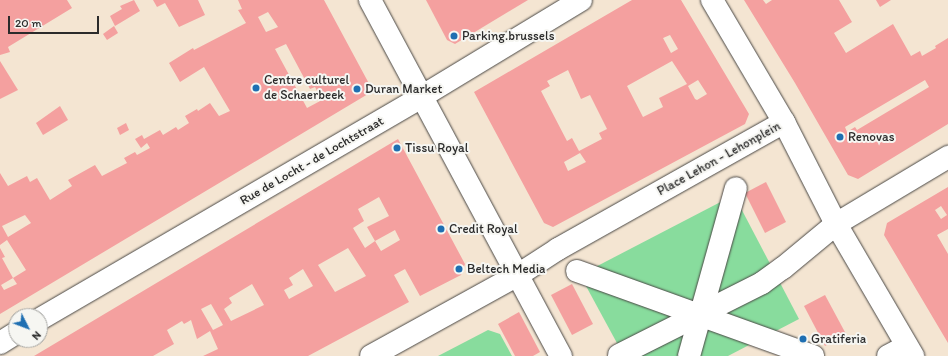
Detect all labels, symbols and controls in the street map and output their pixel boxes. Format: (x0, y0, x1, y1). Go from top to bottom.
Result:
scale bar (10, 8, 101, 34)
text: 20 m (15, 16, 42, 30)
place label: Parking.brussels (462, 28, 555, 44)
marker: Parking.brussels (449, 31, 459, 41)
place label: Centre culturel de Schaerbeek (264, 73, 349, 104)
place label: Duran Market (365, 81, 442, 97)
marker: Centre culturel de Schaerbeek (251, 83, 261, 93)
marker: Duran Market (352, 84, 362, 94)
street label: Rue de Locht - de Lochtstraat (237, 113, 387, 209)
street label: Place Lehon - Lehonplein (655, 119, 783, 199)
place label: Renovas (848, 129, 895, 145)
marker: Renovas (835, 132, 845, 142)
place label: Tissu Royal (405, 140, 468, 156)
marker: Tissu Royal (392, 143, 402, 153)
place label: Credit Royal (449, 221, 517, 237)
marker: Credit Royal (436, 224, 446, 234)
place label: Beltech Media (467, 261, 546, 277)
marker: Beltech Media (454, 264, 464, 274)
north arrow (8, 308, 48, 348)
text: N (29, 329, 44, 343)
place label: Gratiferia (811, 331, 866, 347)
marker: Gratiferia (798, 334, 808, 344)

